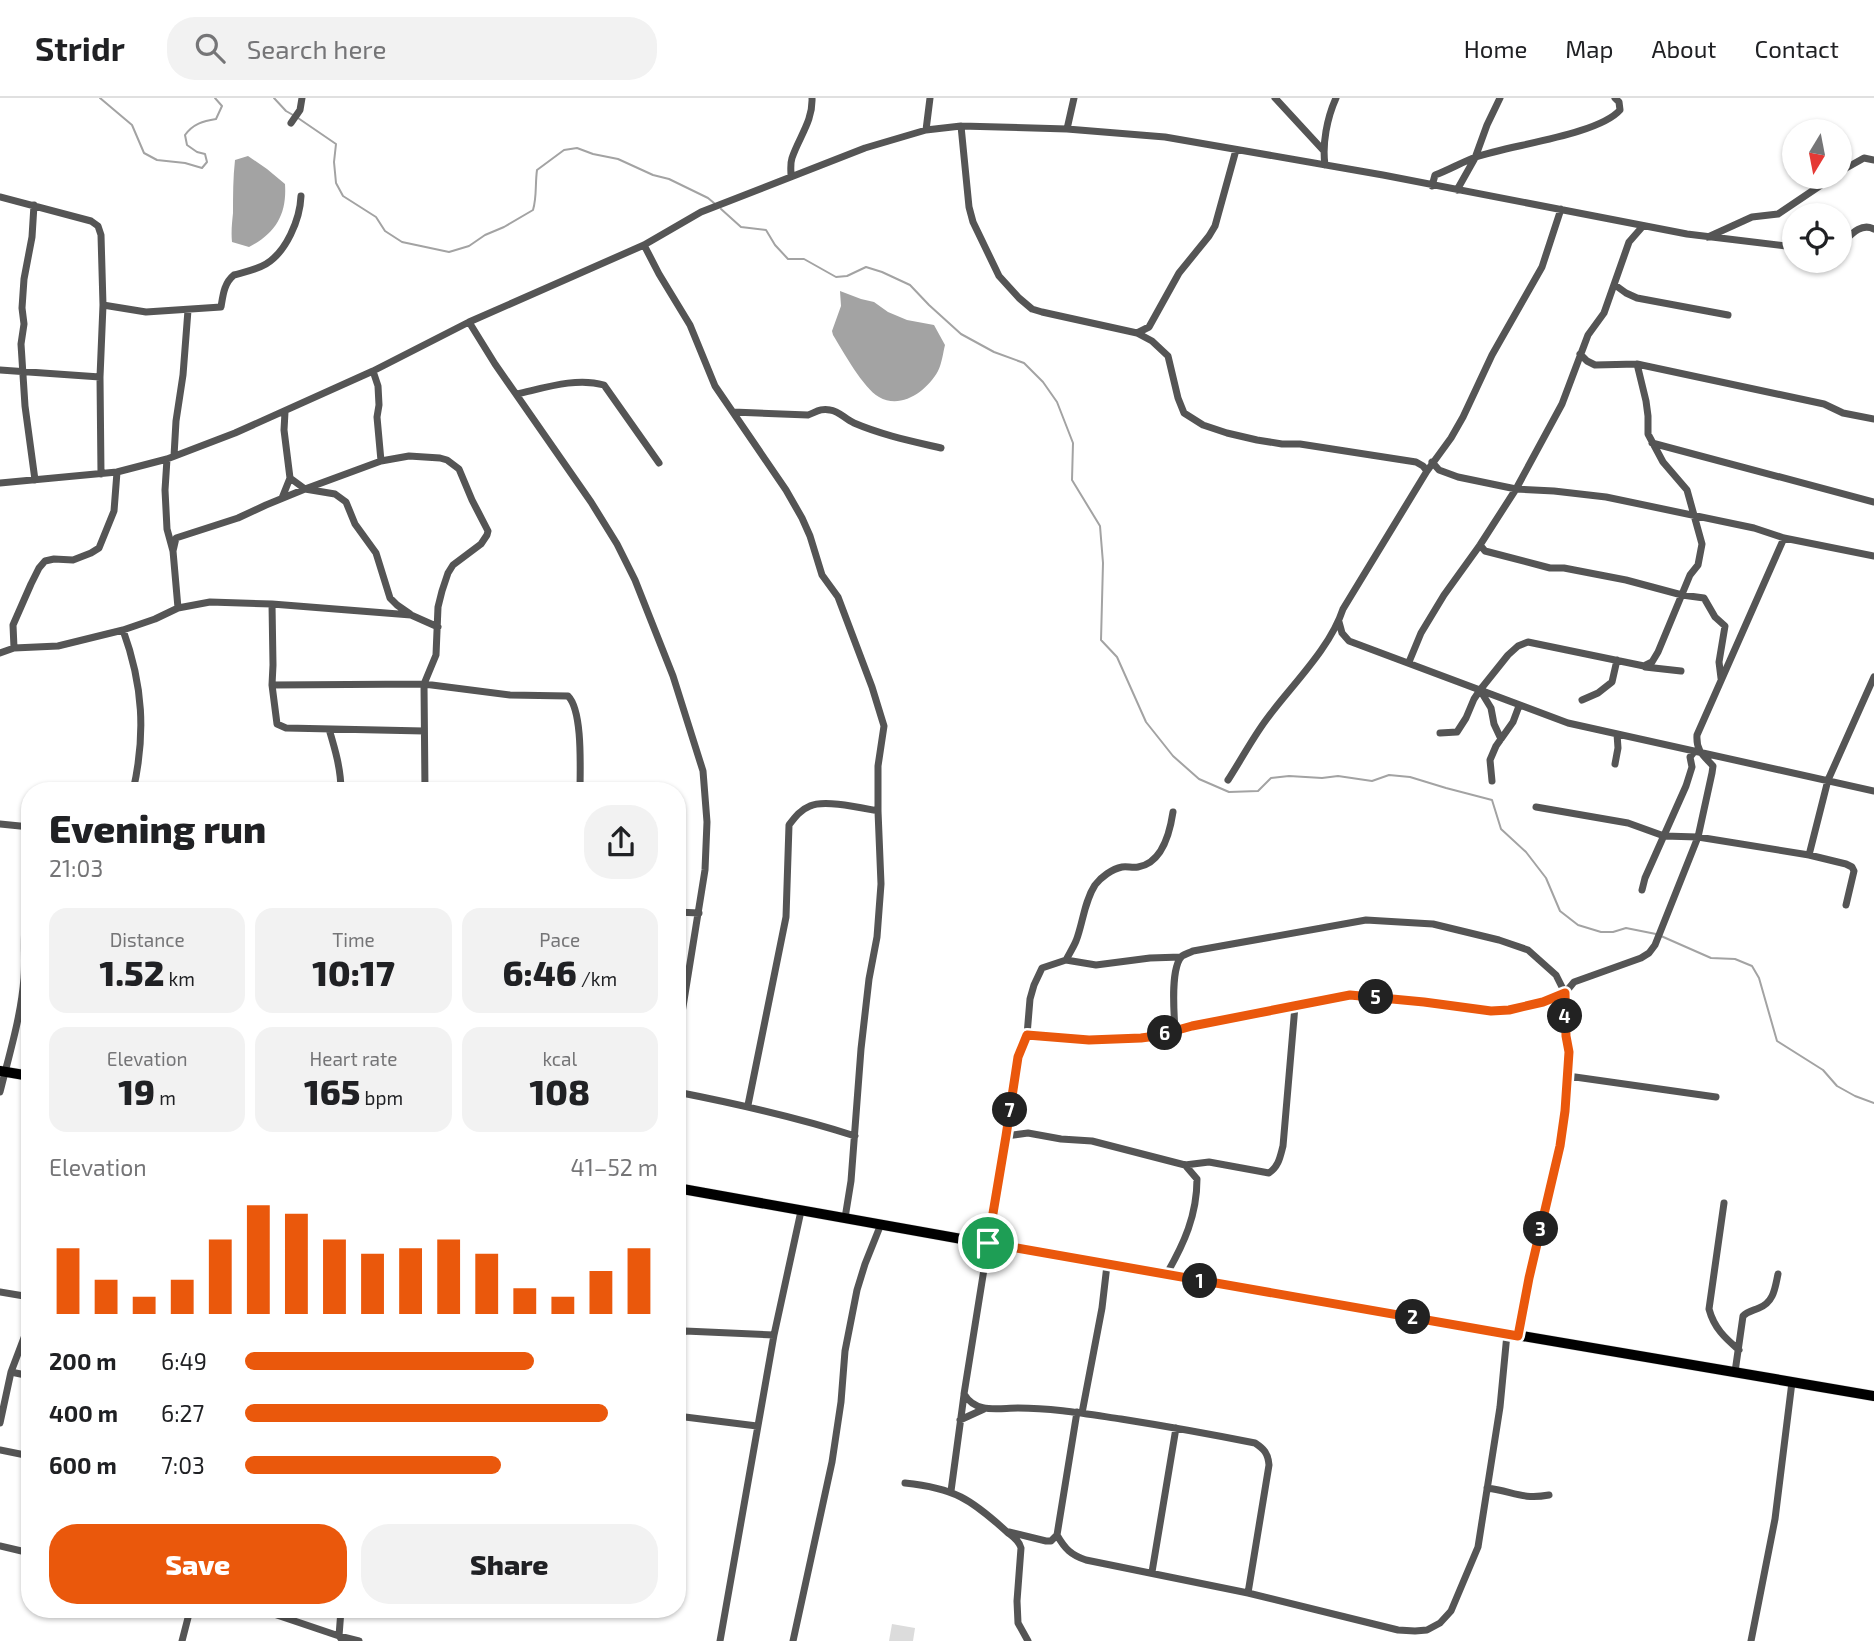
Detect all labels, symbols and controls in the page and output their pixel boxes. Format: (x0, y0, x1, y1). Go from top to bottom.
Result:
search box (167, 17, 657, 80)
text: Stridr (35, 28, 125, 68)
icon: search (191, 29, 229, 67)
text: Search here (247, 33, 386, 64)
text: Home (1464, 34, 1527, 63)
text: Map (1565, 34, 1613, 63)
text: About (1651, 34, 1717, 63)
text: Contact (1755, 34, 1839, 63)
north arrow (1782, 119, 1852, 189)
map controls (1782, 119, 1852, 273)
button: locate (1782, 203, 1852, 273)
text: Evening run (49, 805, 266, 851)
button: share (584, 805, 658, 879)
text: 21:03 (49, 854, 103, 882)
text: Distance (110, 928, 185, 951)
text: Time (332, 928, 375, 951)
text: Pace (539, 928, 580, 951)
text: 1.52 (99, 951, 164, 993)
text: 10:17 (312, 951, 395, 993)
text: 6:46 (503, 951, 577, 993)
text: km (164, 967, 195, 990)
text: /km (577, 967, 617, 990)
pin: 5 (1358, 979, 1394, 1014)
text: 5 (1370, 985, 1381, 1008)
pin: 4 (1548, 998, 1582, 1034)
text: 4 (1558, 1004, 1571, 1027)
pin: 6 (1148, 1016, 1182, 1051)
text: 6 (1159, 1021, 1170, 1044)
text: Elevation (107, 1047, 187, 1070)
text: Heart rate (310, 1047, 397, 1070)
text: kcal (542, 1047, 577, 1070)
text: 19 (118, 1070, 155, 1112)
text: 165 (304, 1070, 360, 1112)
text: 108 (530, 1070, 590, 1112)
text: m (155, 1086, 176, 1109)
text: bpm (360, 1086, 403, 1109)
pin: 7 (992, 1093, 1028, 1128)
text: 7 (1004, 1098, 1015, 1121)
text: Elevation (49, 1153, 147, 1181)
text: 41–52 m (571, 1153, 658, 1181)
pin: 3 (1524, 1212, 1558, 1246)
pin (958, 1213, 1018, 1273)
text: 3 (1535, 1217, 1546, 1240)
icon: arrive (969, 1224, 1007, 1262)
pin: 1 (1182, 1264, 1218, 1298)
text: 1 (1195, 1269, 1204, 1292)
pin: 2 (1396, 1300, 1430, 1334)
text: 2 (1407, 1305, 1418, 1328)
text: 200 m (49, 1347, 117, 1375)
text: 6:49 (161, 1347, 207, 1375)
text: 400 m (49, 1399, 118, 1427)
text: 6:27 (161, 1399, 204, 1427)
text: 600 m (49, 1451, 117, 1479)
text: 7:03 (161, 1451, 205, 1479)
button: Save (49, 1524, 347, 1604)
button: Share (361, 1524, 658, 1604)

